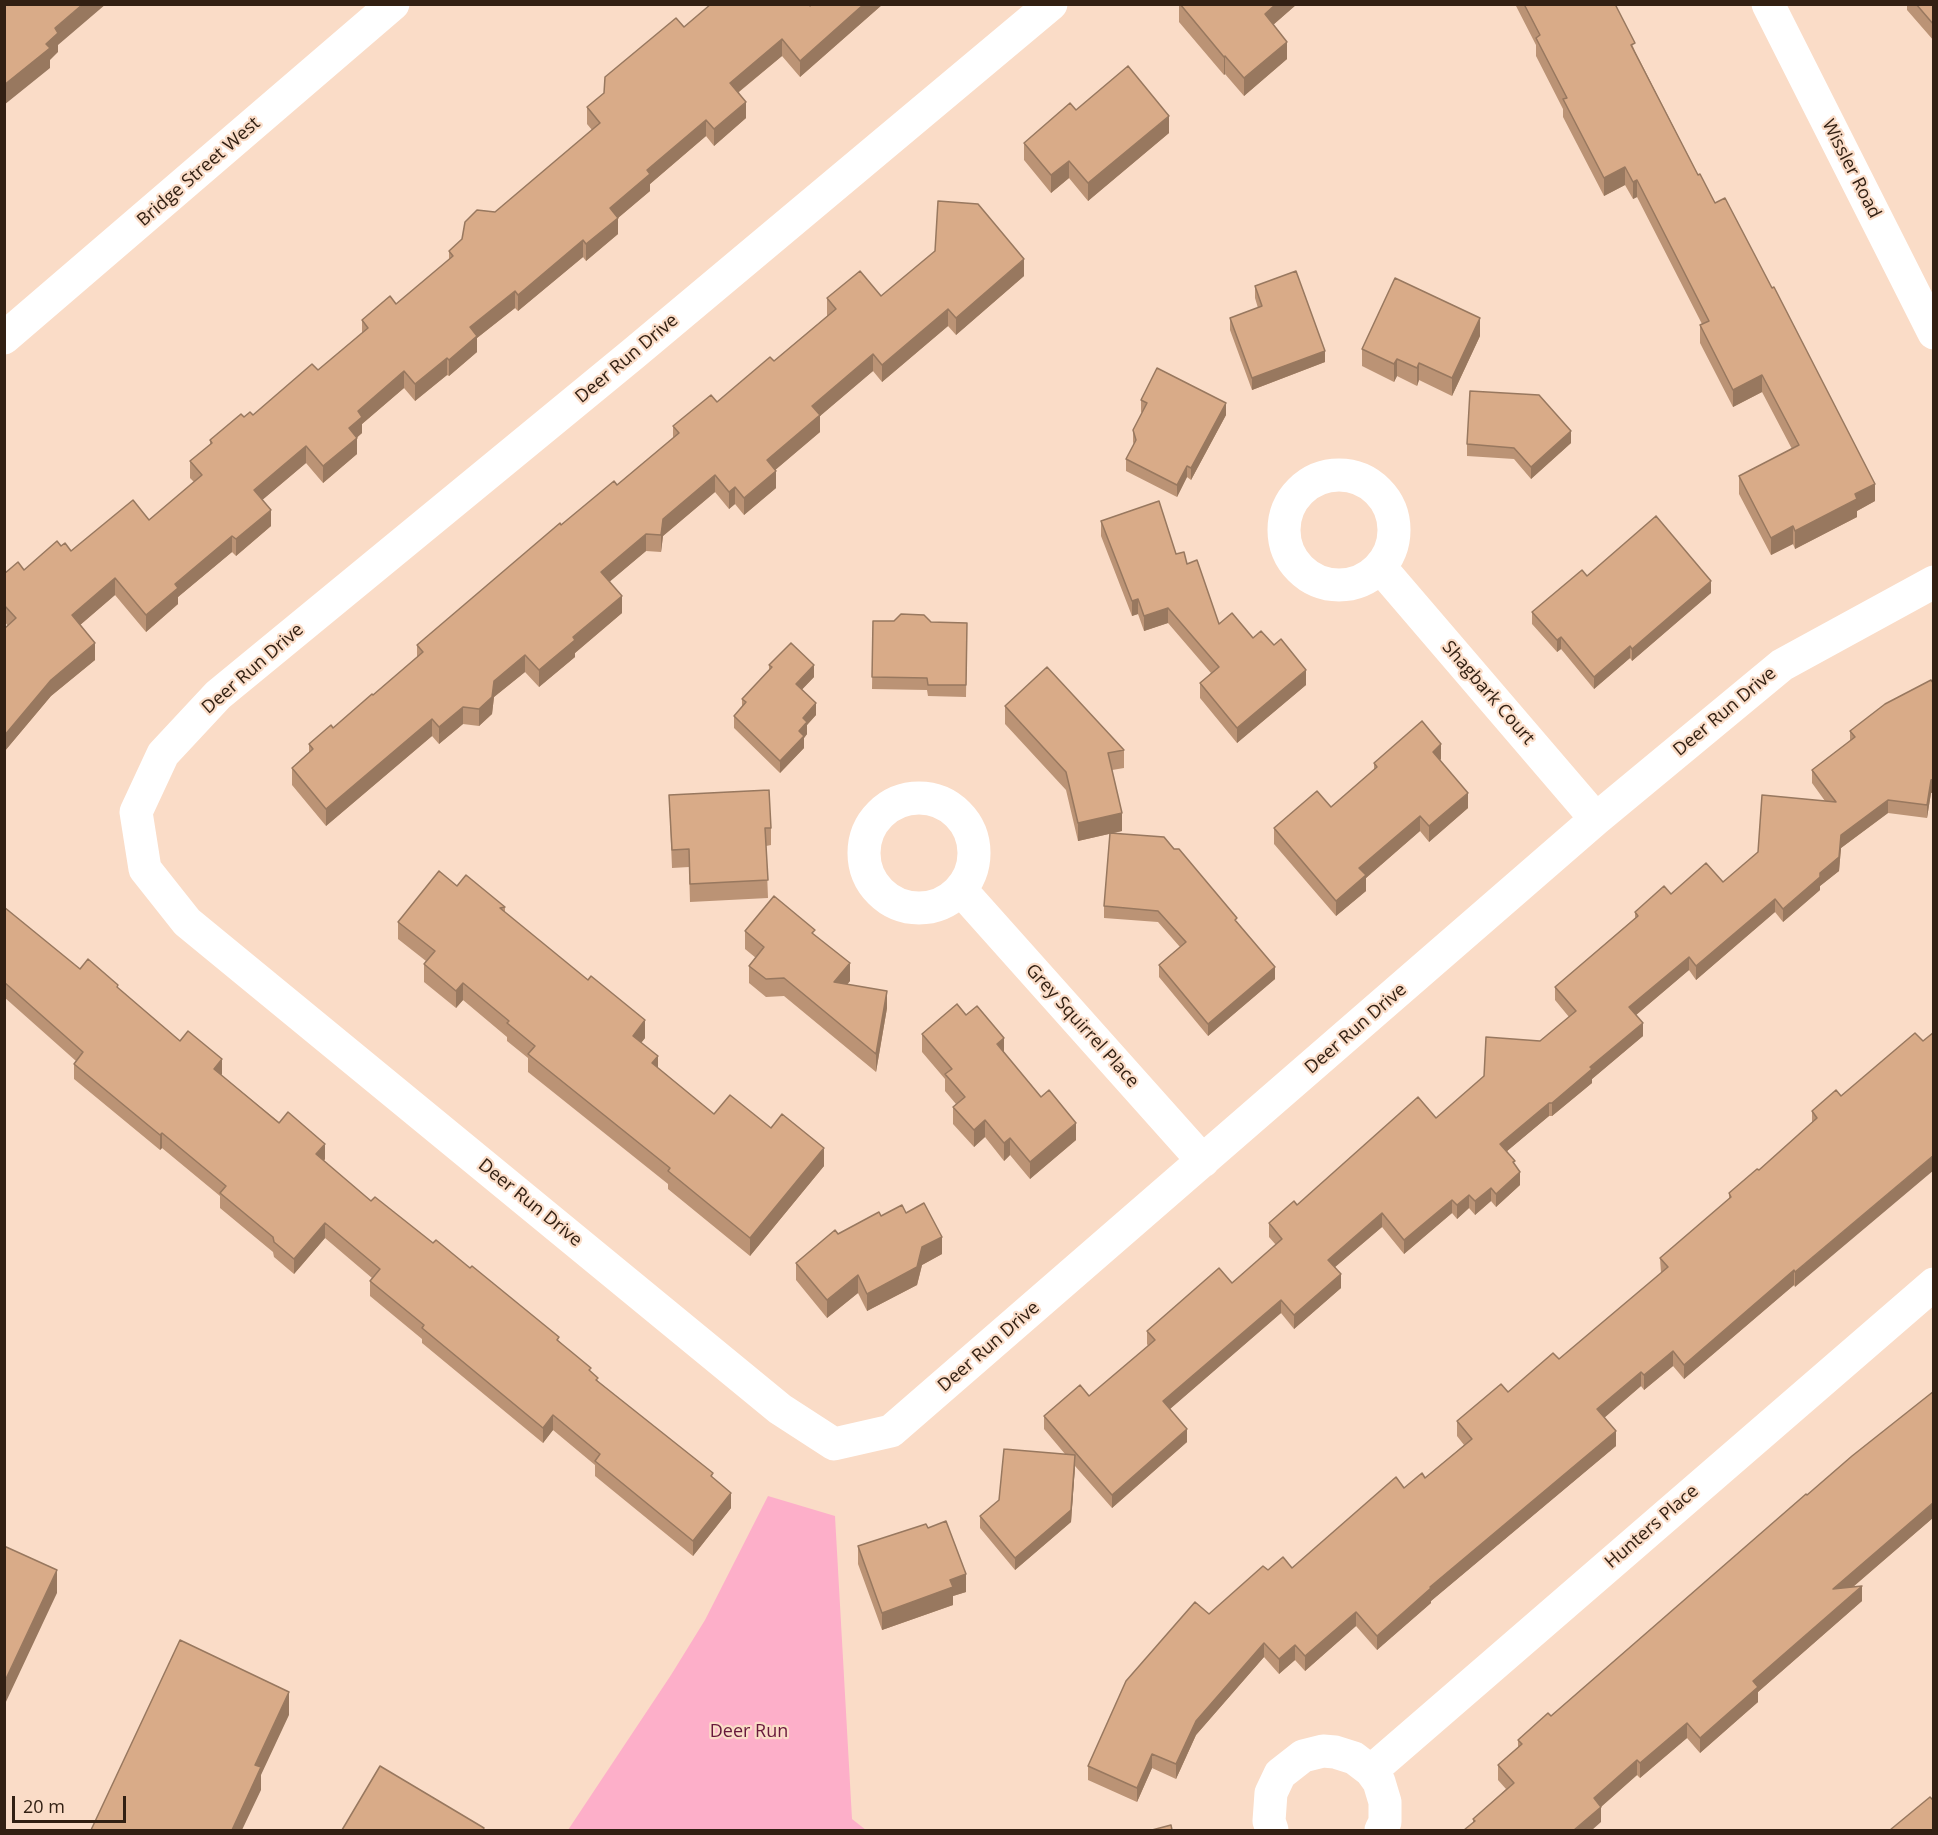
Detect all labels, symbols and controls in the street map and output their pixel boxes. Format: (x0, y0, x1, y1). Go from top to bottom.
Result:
street label: Bridge Street West (133, 113, 265, 231)
street label: Wissler Road (1817, 116, 1885, 222)
street label: Deer Run Drive (571, 310, 683, 408)
street label: Deer Run Drive (198, 619, 308, 719)
street label: Shagbark Court (1437, 637, 1539, 749)
street label: Deer Run Drive (1669, 663, 1781, 761)
street label: Grey Squirrel Place (1021, 960, 1143, 1092)
street label: Deer Run Drive (1301, 979, 1411, 1079)
street label: Deer Run Drive (474, 1155, 586, 1251)
street label: Deer Run Drive (934, 1297, 1044, 1397)
street label: Hunters Place (1601, 1481, 1703, 1573)
park label: Deer Run (710, 1721, 788, 1743)
scale bar (15, 1784, 129, 1822)
text: 20 m (23, 1794, 65, 1818)

